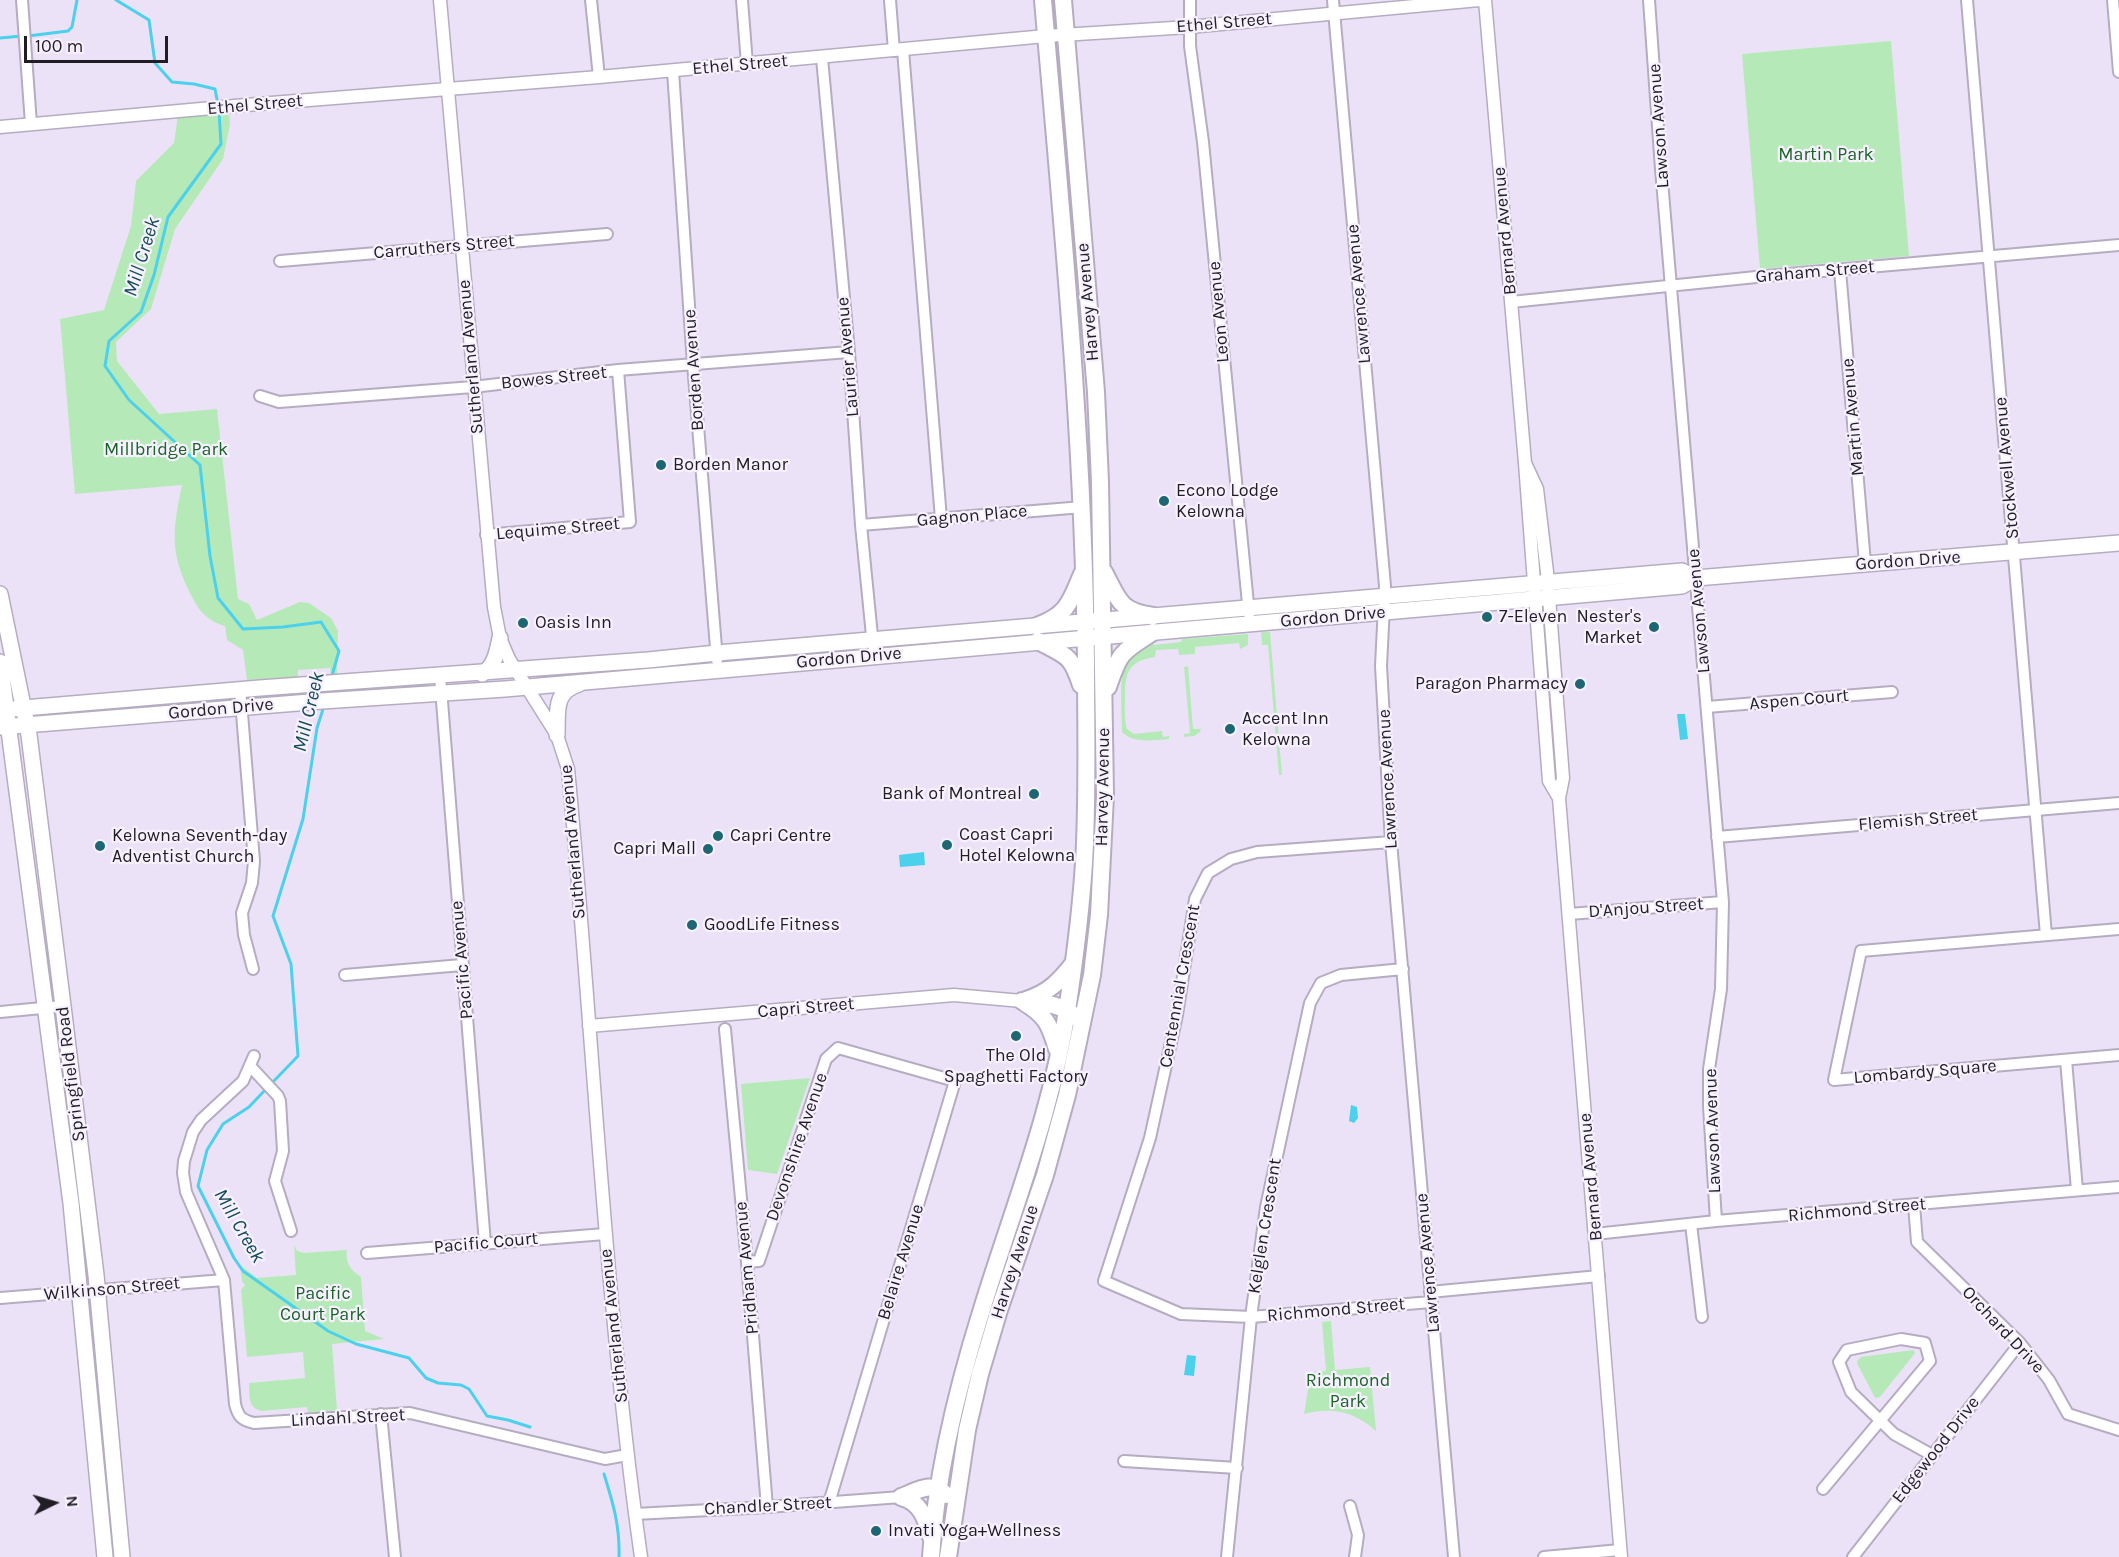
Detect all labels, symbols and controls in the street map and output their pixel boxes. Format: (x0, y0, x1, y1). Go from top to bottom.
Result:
street label: Ethel Street (1175, 8, 1273, 38)
scale bar (27, 24, 171, 62)
text: 100 m (35, 35, 83, 57)
street label: Ethel Street (691, 50, 789, 80)
street label: Lawson Avenue (1644, 63, 1674, 189)
street label: Ethel Street (206, 90, 304, 120)
park label: Martin Park (1778, 144, 1874, 166)
street label: Bernard Avenue (1489, 166, 1521, 296)
water label: Mill Creek (119, 214, 165, 300)
street label: Lawrence Avenue (1342, 223, 1376, 365)
street label: Carruthers Street (373, 230, 515, 264)
street label: Harvey Avenue (1072, 242, 1104, 362)
street label: Graham Street (1755, 256, 1875, 288)
street label: Leon Avenue (1204, 260, 1234, 364)
street label: Sutherland Avenue (453, 279, 489, 435)
street label: Laurier Avenue (832, 296, 864, 418)
street label: Borden Avenue (679, 308, 709, 432)
street label: Martin Avenue (1837, 357, 1869, 477)
street label: Bowes Street (500, 362, 608, 394)
street label: Stockwell Avenue (1990, 396, 2024, 540)
park label: Millbridge Park (104, 439, 228, 461)
place label: Borden Manor (673, 454, 788, 476)
marker: Borden Manor (654, 458, 668, 472)
place label: Econo Lodge Kelowna (1176, 480, 1279, 522)
marker: Econo Lodge Kelowna (1157, 494, 1171, 508)
street label: Gagnon Place (916, 500, 1028, 532)
street label: Lequime Street (495, 513, 621, 545)
street label: Gordon Drive (1855, 547, 1961, 575)
street label: Lawson Avenue (1683, 548, 1715, 674)
street label: Gordon Drive (1279, 602, 1387, 632)
place label: 7-Eleven (1499, 606, 1567, 628)
place label: Nester's Market (1577, 606, 1642, 648)
marker: 7-Eleven (1480, 610, 1494, 624)
place label: Oasis Inn (535, 612, 612, 634)
marker: Oasis Inn (516, 616, 530, 630)
marker: Nester's Market (1647, 620, 1661, 634)
street label: Gordon Drive (795, 643, 903, 673)
water label: Mill Creek (288, 670, 330, 754)
place label: Paragon Pharmacy (1415, 673, 1568, 695)
marker: Paragon Pharmacy (1573, 677, 1587, 691)
street label: Aspen Court (1748, 685, 1850, 715)
street label: Gordon Drive (167, 694, 275, 724)
place label: Accent Inn Kelowna (1242, 708, 1329, 750)
street label: Lawrence Avenue (1374, 709, 1402, 849)
marker: Accent Inn Kelowna (1223, 722, 1237, 736)
street label: Harvey Avenue (1091, 728, 1115, 846)
street label: Sutherland Avenue (555, 764, 591, 920)
place label: Bank of Montreal (882, 783, 1022, 805)
marker: Bank of Montreal (1027, 787, 1041, 801)
street label: Flemish Street (1857, 804, 1979, 836)
place label: Coast Capri Hotel Kelowna (959, 824, 1075, 866)
place label: Kelowna Seventh-day Adventist Church (112, 825, 287, 868)
place label: Capri Centre (730, 825, 831, 847)
marker: Capri Centre (711, 829, 725, 843)
place label: Capri Mall (613, 838, 696, 860)
marker: Coast Capri Hotel Kelowna (940, 838, 954, 852)
marker: Kelowna Seventh-day Adventist Church (93, 839, 107, 853)
marker: Capri Mall (701, 842, 715, 856)
street label: D'Anjou Street (1588, 893, 1704, 923)
street label: Pacific Avenue (446, 900, 478, 1020)
street label: Centennial Crescent (1155, 902, 1205, 1070)
place label: GoodLife Fitness (704, 914, 840, 936)
marker: GoodLife Fitness (685, 918, 699, 932)
street label: Capri Street (757, 993, 855, 1023)
street label: Springfield Road (52, 1005, 90, 1143)
marker: The Old Spaghetti Factory (1009, 1029, 1023, 1043)
place label: The Old Spaghetti Factory (944, 1045, 1088, 1088)
street label: Lombardy Square (1853, 1055, 1997, 1089)
street label: Lawson Avenue (1700, 1068, 1726, 1194)
street label: Devonshire Avenue (761, 1070, 833, 1224)
street label: Bernard Avenue (1575, 1112, 1607, 1242)
street label: Kelglen Crescent (1244, 1157, 1286, 1295)
water label: Mill Creek (208, 1185, 270, 1267)
street label: Lawrence Avenue (1411, 1192, 1445, 1334)
street label: Richmond Street (1787, 1193, 1927, 1227)
street label: Pridham Avenue (730, 1201, 764, 1335)
street label: Belaire Avenue (873, 1201, 929, 1323)
street label: Harvey Avenue (986, 1202, 1044, 1322)
street label: Pacific Court (433, 1228, 539, 1258)
street label: Sutherland Avenue (595, 1248, 633, 1404)
street label: Wilkinson Street (43, 1272, 181, 1306)
street label: Orchard Drive (1957, 1282, 2049, 1378)
park label: Pacific Court Park (280, 1283, 366, 1326)
street label: Richmond Street (1266, 1293, 1406, 1327)
park label: Richmond Park (1306, 1370, 1390, 1412)
street label: Edgewood Drive (1888, 1392, 1984, 1508)
street label: Lindahl Street (290, 1404, 406, 1432)
north arrow (24, 1473, 84, 1533)
street label: Chandler Street (704, 1492, 832, 1520)
text: N (62, 1495, 82, 1508)
place label: Invati Yoga+Wellness (888, 1520, 1061, 1542)
marker: Invati Yoga+Wellness (869, 1524, 883, 1538)

